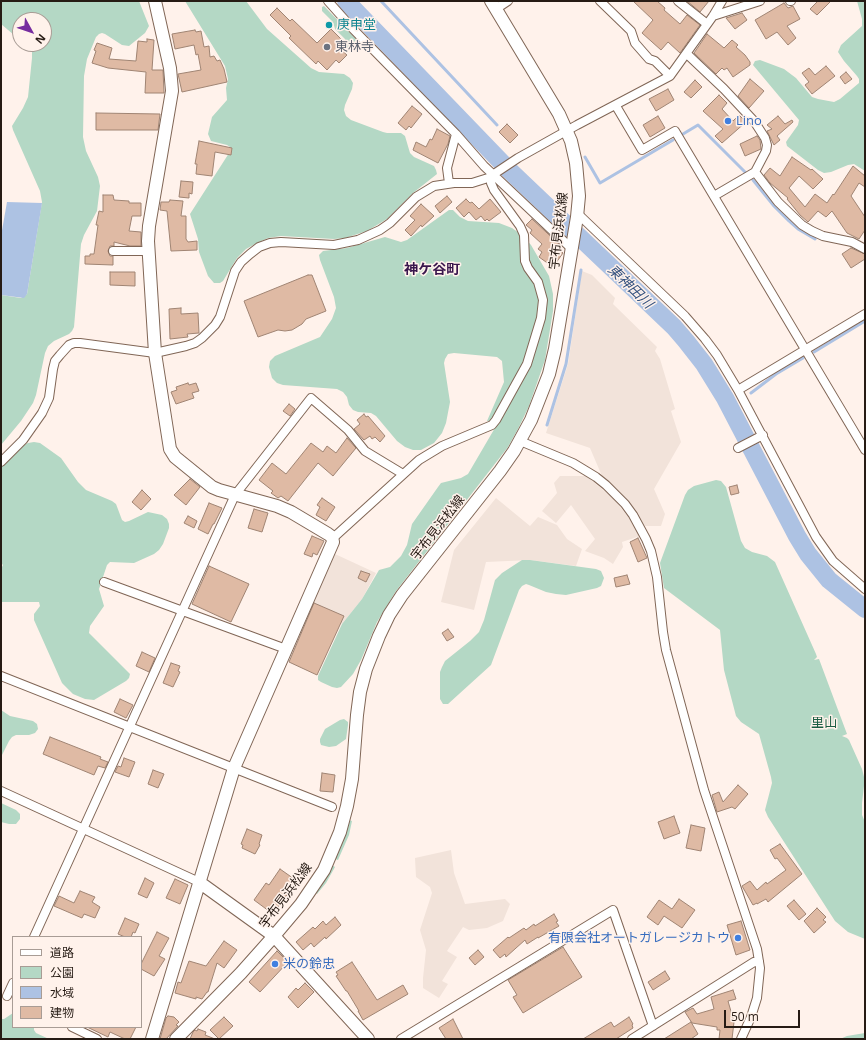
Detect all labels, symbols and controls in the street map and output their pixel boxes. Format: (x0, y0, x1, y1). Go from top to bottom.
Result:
north arrow (12, 12, 52, 52)
place label: 庚申堂 (337, 17, 376, 33)
marker: 庚申堂 (324, 20, 334, 30)
text: N (32, 31, 49, 48)
place label: 東林寺 (335, 39, 374, 55)
marker: 東林寺 (322, 42, 332, 52)
place label: Lino (736, 113, 762, 129)
marker: Lino (723, 116, 733, 126)
street label: 宇布見浜松線 (547, 191, 571, 271)
district label: 神ケ谷町 (404, 262, 460, 278)
water label: 東神田川 (604, 262, 656, 312)
street label: 宇布見浜松線 (408, 492, 468, 564)
park label: 里山 (811, 715, 837, 731)
street label: 宇布見浜松線 (256, 860, 316, 932)
place label: 有限会社オートガレージカトウ (548, 930, 730, 946)
marker: 有限会社オートガレージカトウ (733, 933, 743, 943)
legend (12, 936, 142, 1028)
text: 道路 (50, 944, 74, 961)
place label: 米の鈴忠 (283, 956, 335, 972)
marker: 米の鈴忠 (270, 959, 280, 969)
text: 公園 (50, 964, 74, 981)
text: 水域 (50, 984, 74, 1001)
scale bar (726, 1002, 802, 1028)
text: 建物 (50, 1004, 74, 1021)
text: 50 m (731, 1008, 759, 1025)

